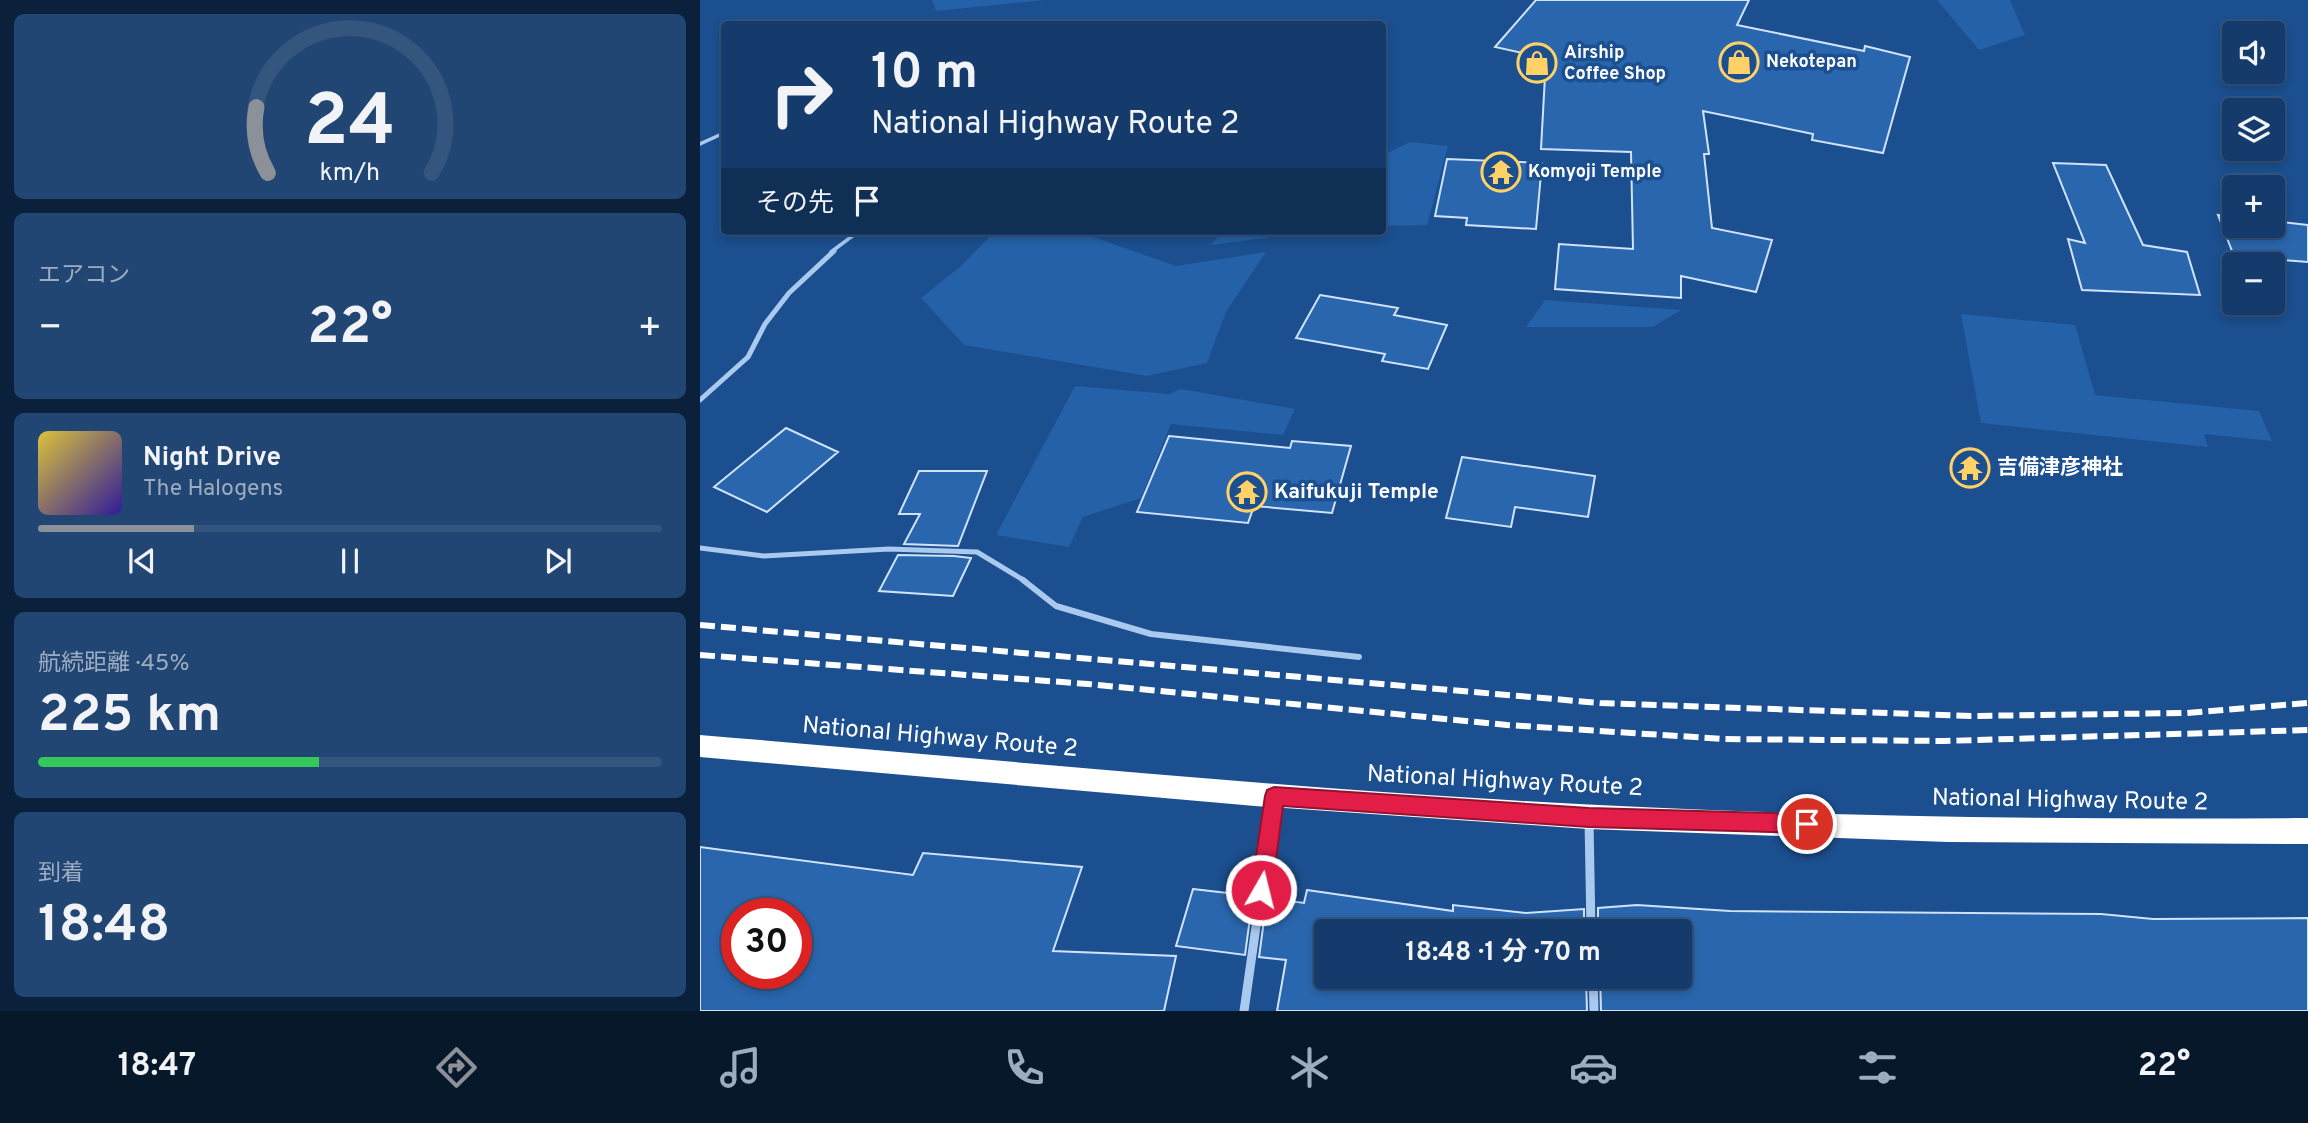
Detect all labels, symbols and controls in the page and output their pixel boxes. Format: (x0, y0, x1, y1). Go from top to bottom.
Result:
map controls (2222, 21, 2285, 315)
button: sound (2222, 21, 2285, 84)
shop icon: Nekotepan (1718, 41, 1760, 83)
shop icon: Airship Coffee Shop (1516, 42, 1558, 84)
place label: Airship Coffee Shop (1564, 42, 1666, 86)
text: 10 m (871, 44, 978, 106)
icon: right (756, 49, 847, 140)
place label: Nekotepan (1766, 51, 1857, 74)
text: 24 (304, 79, 396, 171)
button: layers (2222, 98, 2285, 161)
text: National Highway Route 2 (871, 105, 1240, 145)
temple icon: Komyoji Temple (1480, 151, 1522, 193)
text: km/h (320, 158, 380, 190)
place label: Komyoji Temple (1528, 161, 1661, 184)
button: + (2222, 175, 2285, 238)
icon: arrive (848, 182, 886, 220)
text: その先 (756, 188, 834, 221)
button: − (2222, 252, 2285, 315)
text: エアコン (38, 262, 130, 291)
text: 22° (307, 296, 393, 362)
text: − (38, 305, 63, 354)
text: + (637, 305, 662, 354)
text: Night Drive (143, 442, 281, 475)
temple icon: 吉備津彦神社 (1949, 447, 1991, 489)
place label: 吉備津彦神社 (1997, 455, 2123, 482)
temple icon: Kaifukuji Temple (1226, 471, 1268, 513)
text: The Halogens (143, 475, 283, 504)
place label: Kaifukuji Temple (1274, 479, 1439, 506)
icon: previous (123, 542, 161, 580)
icon: pause (331, 542, 369, 580)
icon: next (539, 542, 577, 580)
text: 航続距離 · 45% (38, 650, 189, 679)
text: 225 km (38, 684, 221, 750)
street label: National Highway Route 2 (801, 711, 1079, 765)
street label: National Highway Route 2 (1366, 760, 1644, 804)
street label: National Highway Route 2 (1931, 784, 2209, 818)
pin (1777, 794, 1837, 854)
icon: arrive (1788, 805, 1826, 843)
position arrow (1224, 853, 1298, 927)
text: 到着 (38, 860, 84, 889)
text: 18:48 (38, 894, 170, 960)
speed limit sign: 30 (721, 898, 812, 989)
text: 18:48 · 1 分 · 70 m (1405, 937, 1601, 970)
icon: directions (432, 1043, 481, 1092)
icon: music (716, 1043, 765, 1092)
icon: phone (1000, 1043, 1049, 1092)
icon: climate (1285, 1043, 1334, 1092)
icon: car (1569, 1043, 1618, 1092)
icon: filters (1853, 1043, 1902, 1092)
text: 18:47 (118, 1047, 196, 1087)
text: 22° (2138, 1047, 2190, 1087)

